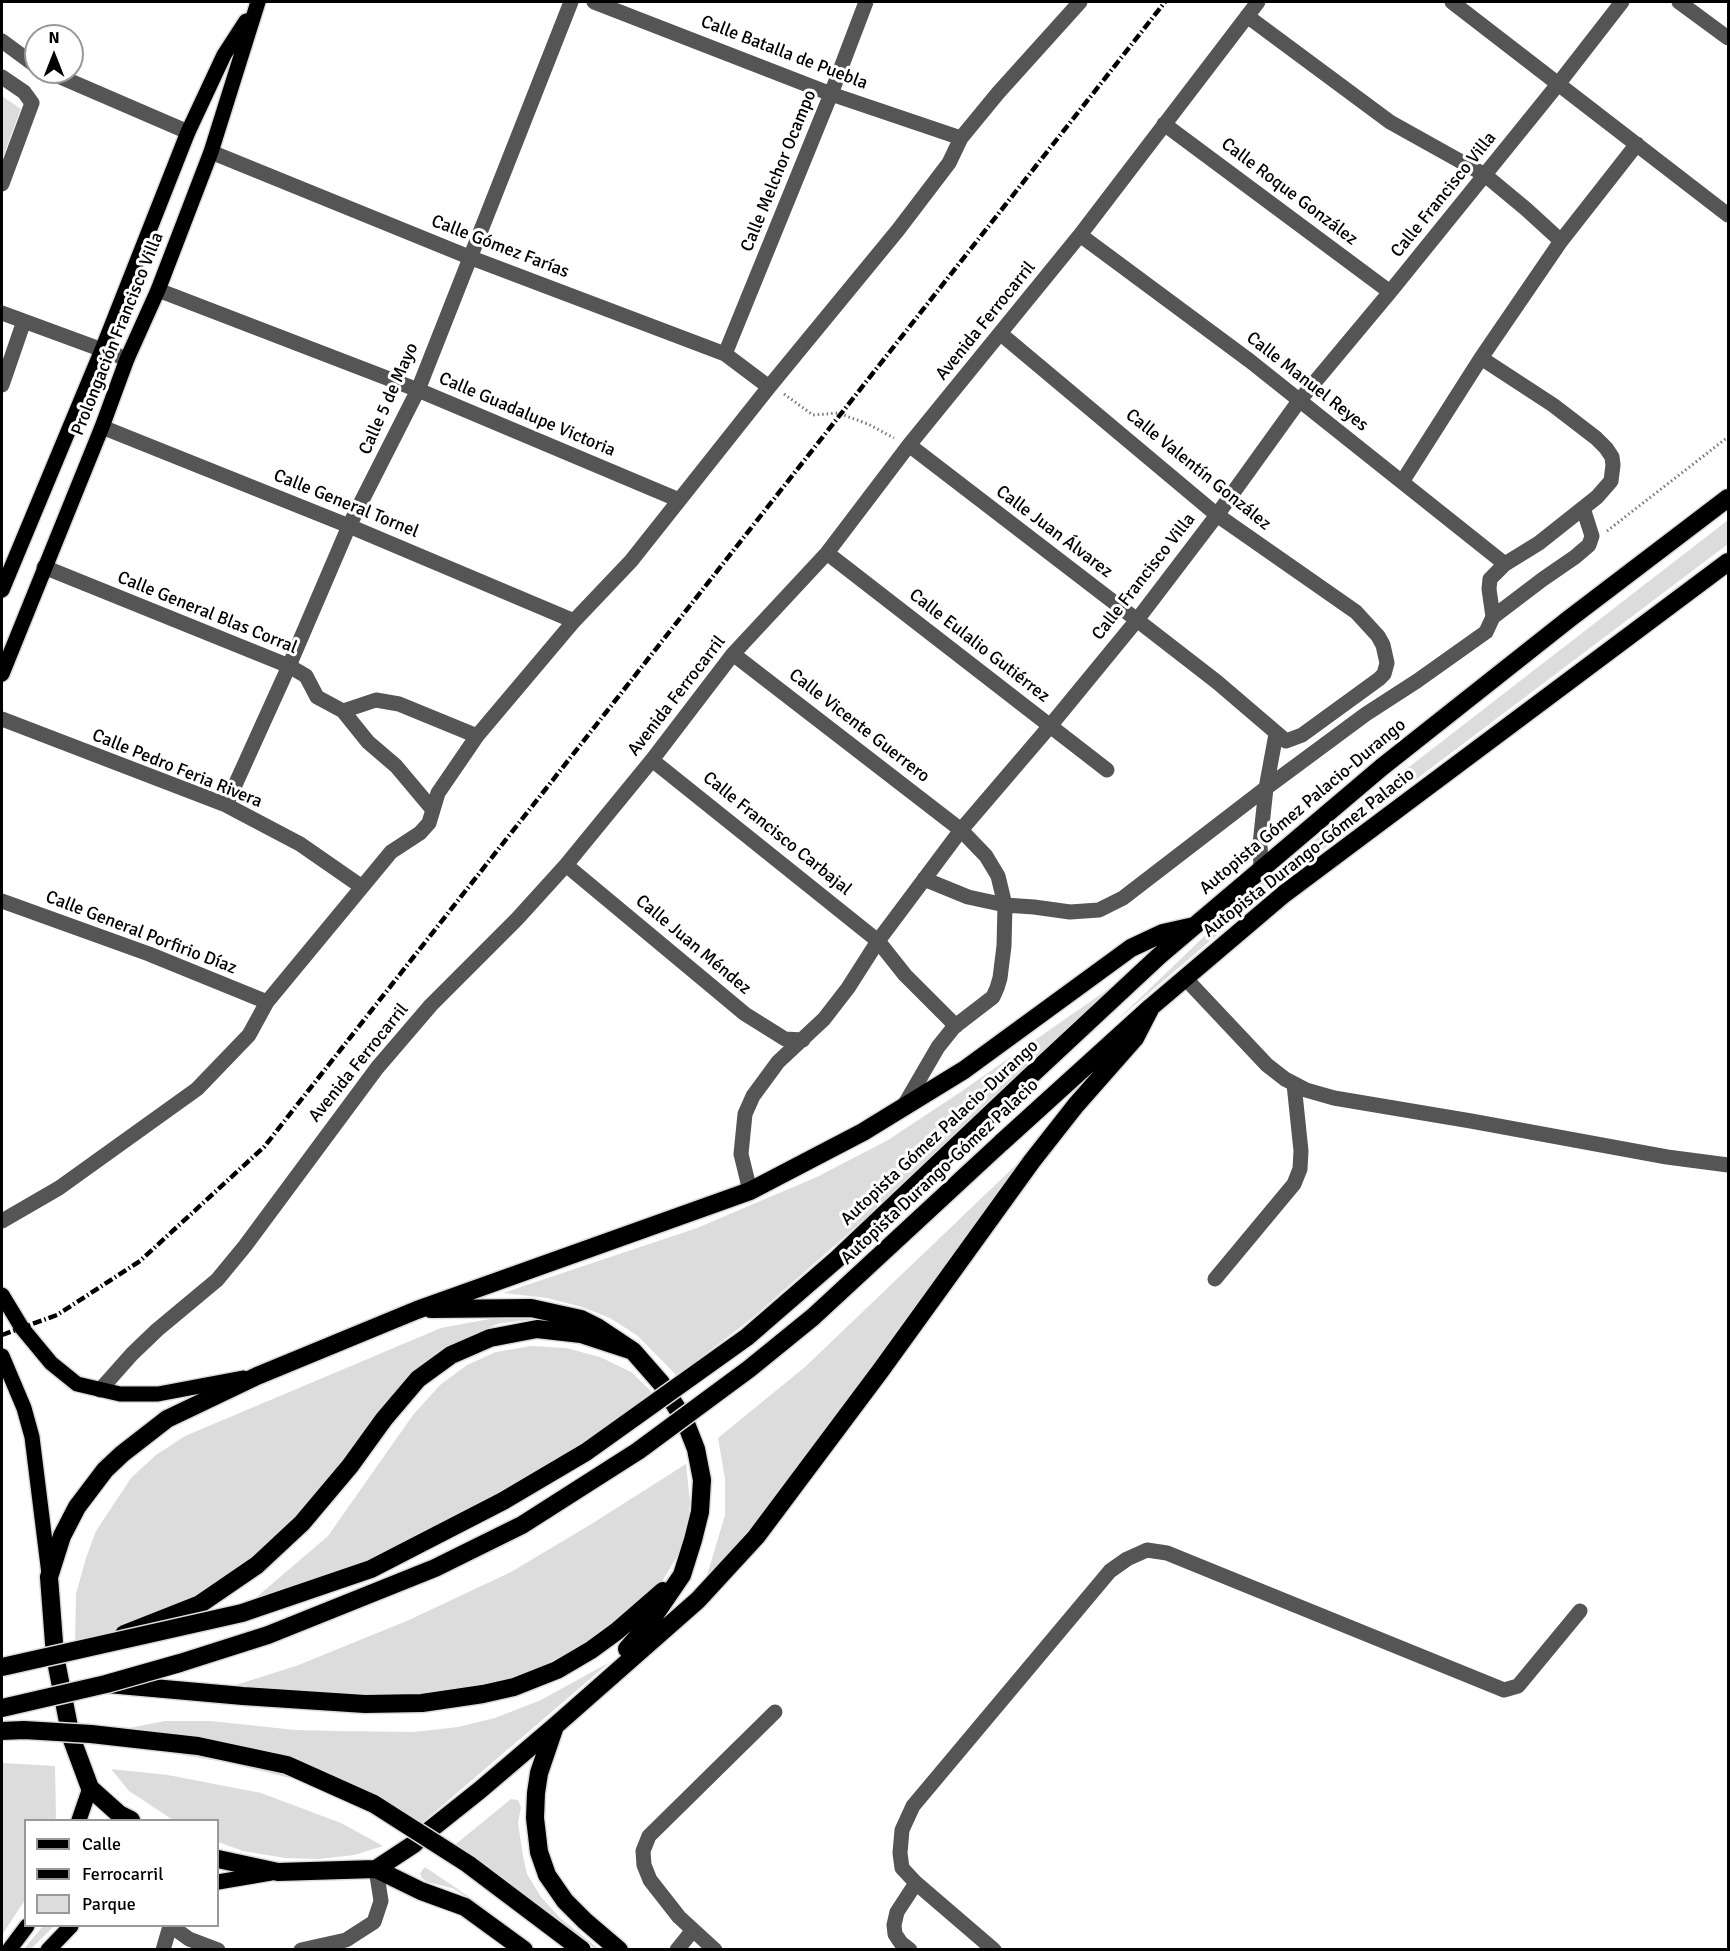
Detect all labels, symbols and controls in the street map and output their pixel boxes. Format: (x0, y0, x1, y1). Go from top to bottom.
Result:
street label: Calle Batalla de Puebla (698, 11, 870, 95)
north arrow (24, 24, 84, 84)
text: N (48, 28, 60, 48)
street label: Calle Melchor Ocampo (737, 87, 821, 255)
street label: Calle Francisco Villa (1387, 128, 1501, 262)
street label: Calle Roque González (1216, 134, 1362, 250)
street label: Calle Gómez Farías (428, 211, 572, 283)
street label: Prolongación Francisco Villa (67, 229, 169, 439)
street label: Avenida Ferrocarril (932, 257, 1040, 385)
street label: Calle Manuel Reyes (1242, 328, 1372, 436)
street label: Calle 5 de Mayo (355, 340, 423, 458)
street label: Calle Guadalupe Victoria (435, 368, 619, 462)
street label: Calle Valentín González (1121, 405, 1275, 535)
street label: Calle General Tornel (270, 465, 422, 543)
street label: Calle Juan Álvarez (991, 481, 1117, 583)
street label: Calle Francisco Villa (1088, 509, 1200, 645)
street label: Calle General Blas Corral (114, 567, 300, 659)
street label: Calle Eulalio Gutiérrez (904, 584, 1054, 708)
street label: Avenida Ferrocarril (623, 632, 731, 760)
street label: Calle Vicente Guerrero (784, 664, 934, 788)
street label: Autopista Gómez Palacio-Durango (1196, 714, 1410, 900)
street label: Calle Pedro Feria Rivera (89, 725, 265, 813)
street label: Autopista Durango-Gómez Palacio (1199, 764, 1419, 942)
street label: Calle Francisco Carbajal (698, 767, 856, 901)
street label: Calle General Porfirio Díaz (42, 887, 240, 979)
street label: Calle Juan Méndez (631, 891, 755, 999)
street label: Avenida Ferrocarril (305, 999, 413, 1127)
street label: Autopista Gómez Palacio-Durango (837, 1036, 1043, 1230)
street label: Autopista Durango-Gómez Palacio (837, 1075, 1043, 1269)
legend (24, 1819, 219, 1927)
text: Calle (82, 1833, 121, 1855)
text: Ferrocarril (82, 1863, 163, 1885)
text: Parque (82, 1893, 136, 1915)

